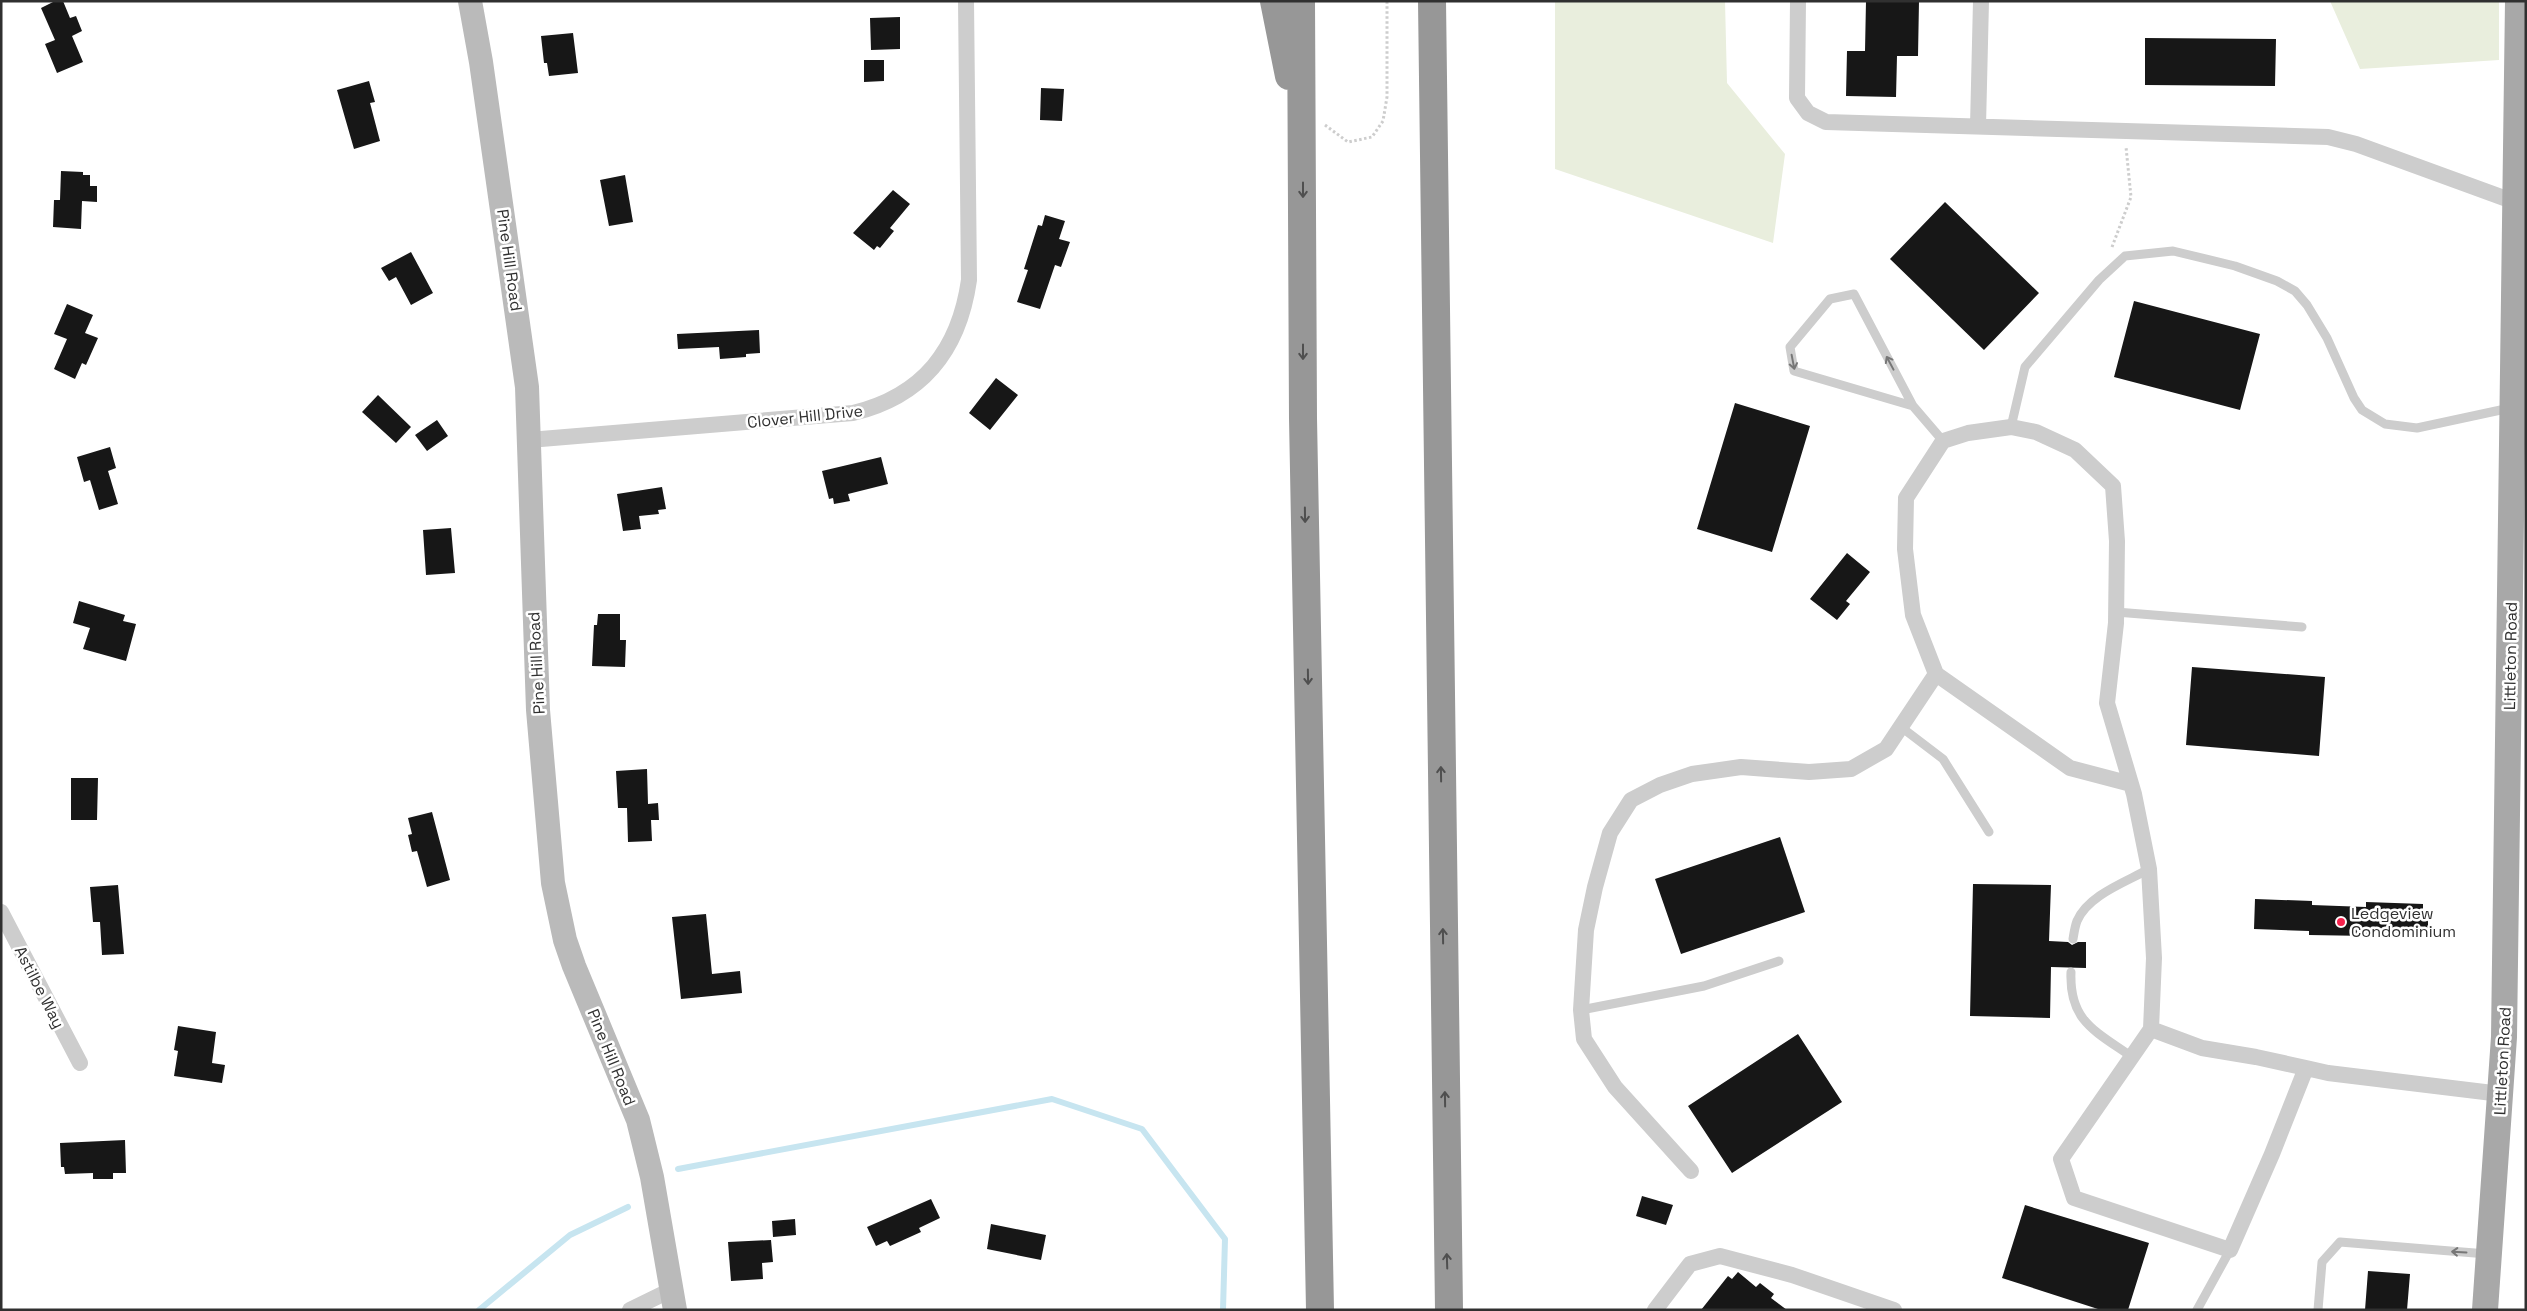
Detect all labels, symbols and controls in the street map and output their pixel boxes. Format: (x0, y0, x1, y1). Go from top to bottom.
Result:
one-way arrow (1298, 182, 1308, 198)
street label: Pine Hill Road (492, 208, 527, 312)
one-way arrow (1298, 344, 1308, 360)
one-way arrow (1788, 353, 1798, 369)
one-way arrow (1885, 356, 1894, 371)
street label: Clover Hill Drive (746, 400, 864, 433)
one-way arrow (1300, 506, 1310, 523)
street label: Littleton Road (2499, 602, 2522, 710)
street label: Pine Hill Road (523, 611, 550, 715)
one-way arrow (1303, 669, 1313, 685)
one-way arrow (1437, 766, 1446, 782)
place label: Ledgeview Condominium (2351, 903, 2456, 942)
marker: Ledgeview Condominium (2335, 916, 2347, 928)
one-way arrow (1438, 928, 1448, 944)
street label: Astilbe Way (10, 942, 69, 1032)
street label: Pine Hill Road (583, 1006, 640, 1109)
street label: Littleton Road (2489, 1006, 2516, 1116)
one-way arrow (1440, 1091, 1450, 1107)
one-way arrow (2452, 1247, 2468, 1256)
one-way arrow (1443, 1253, 1452, 1269)

